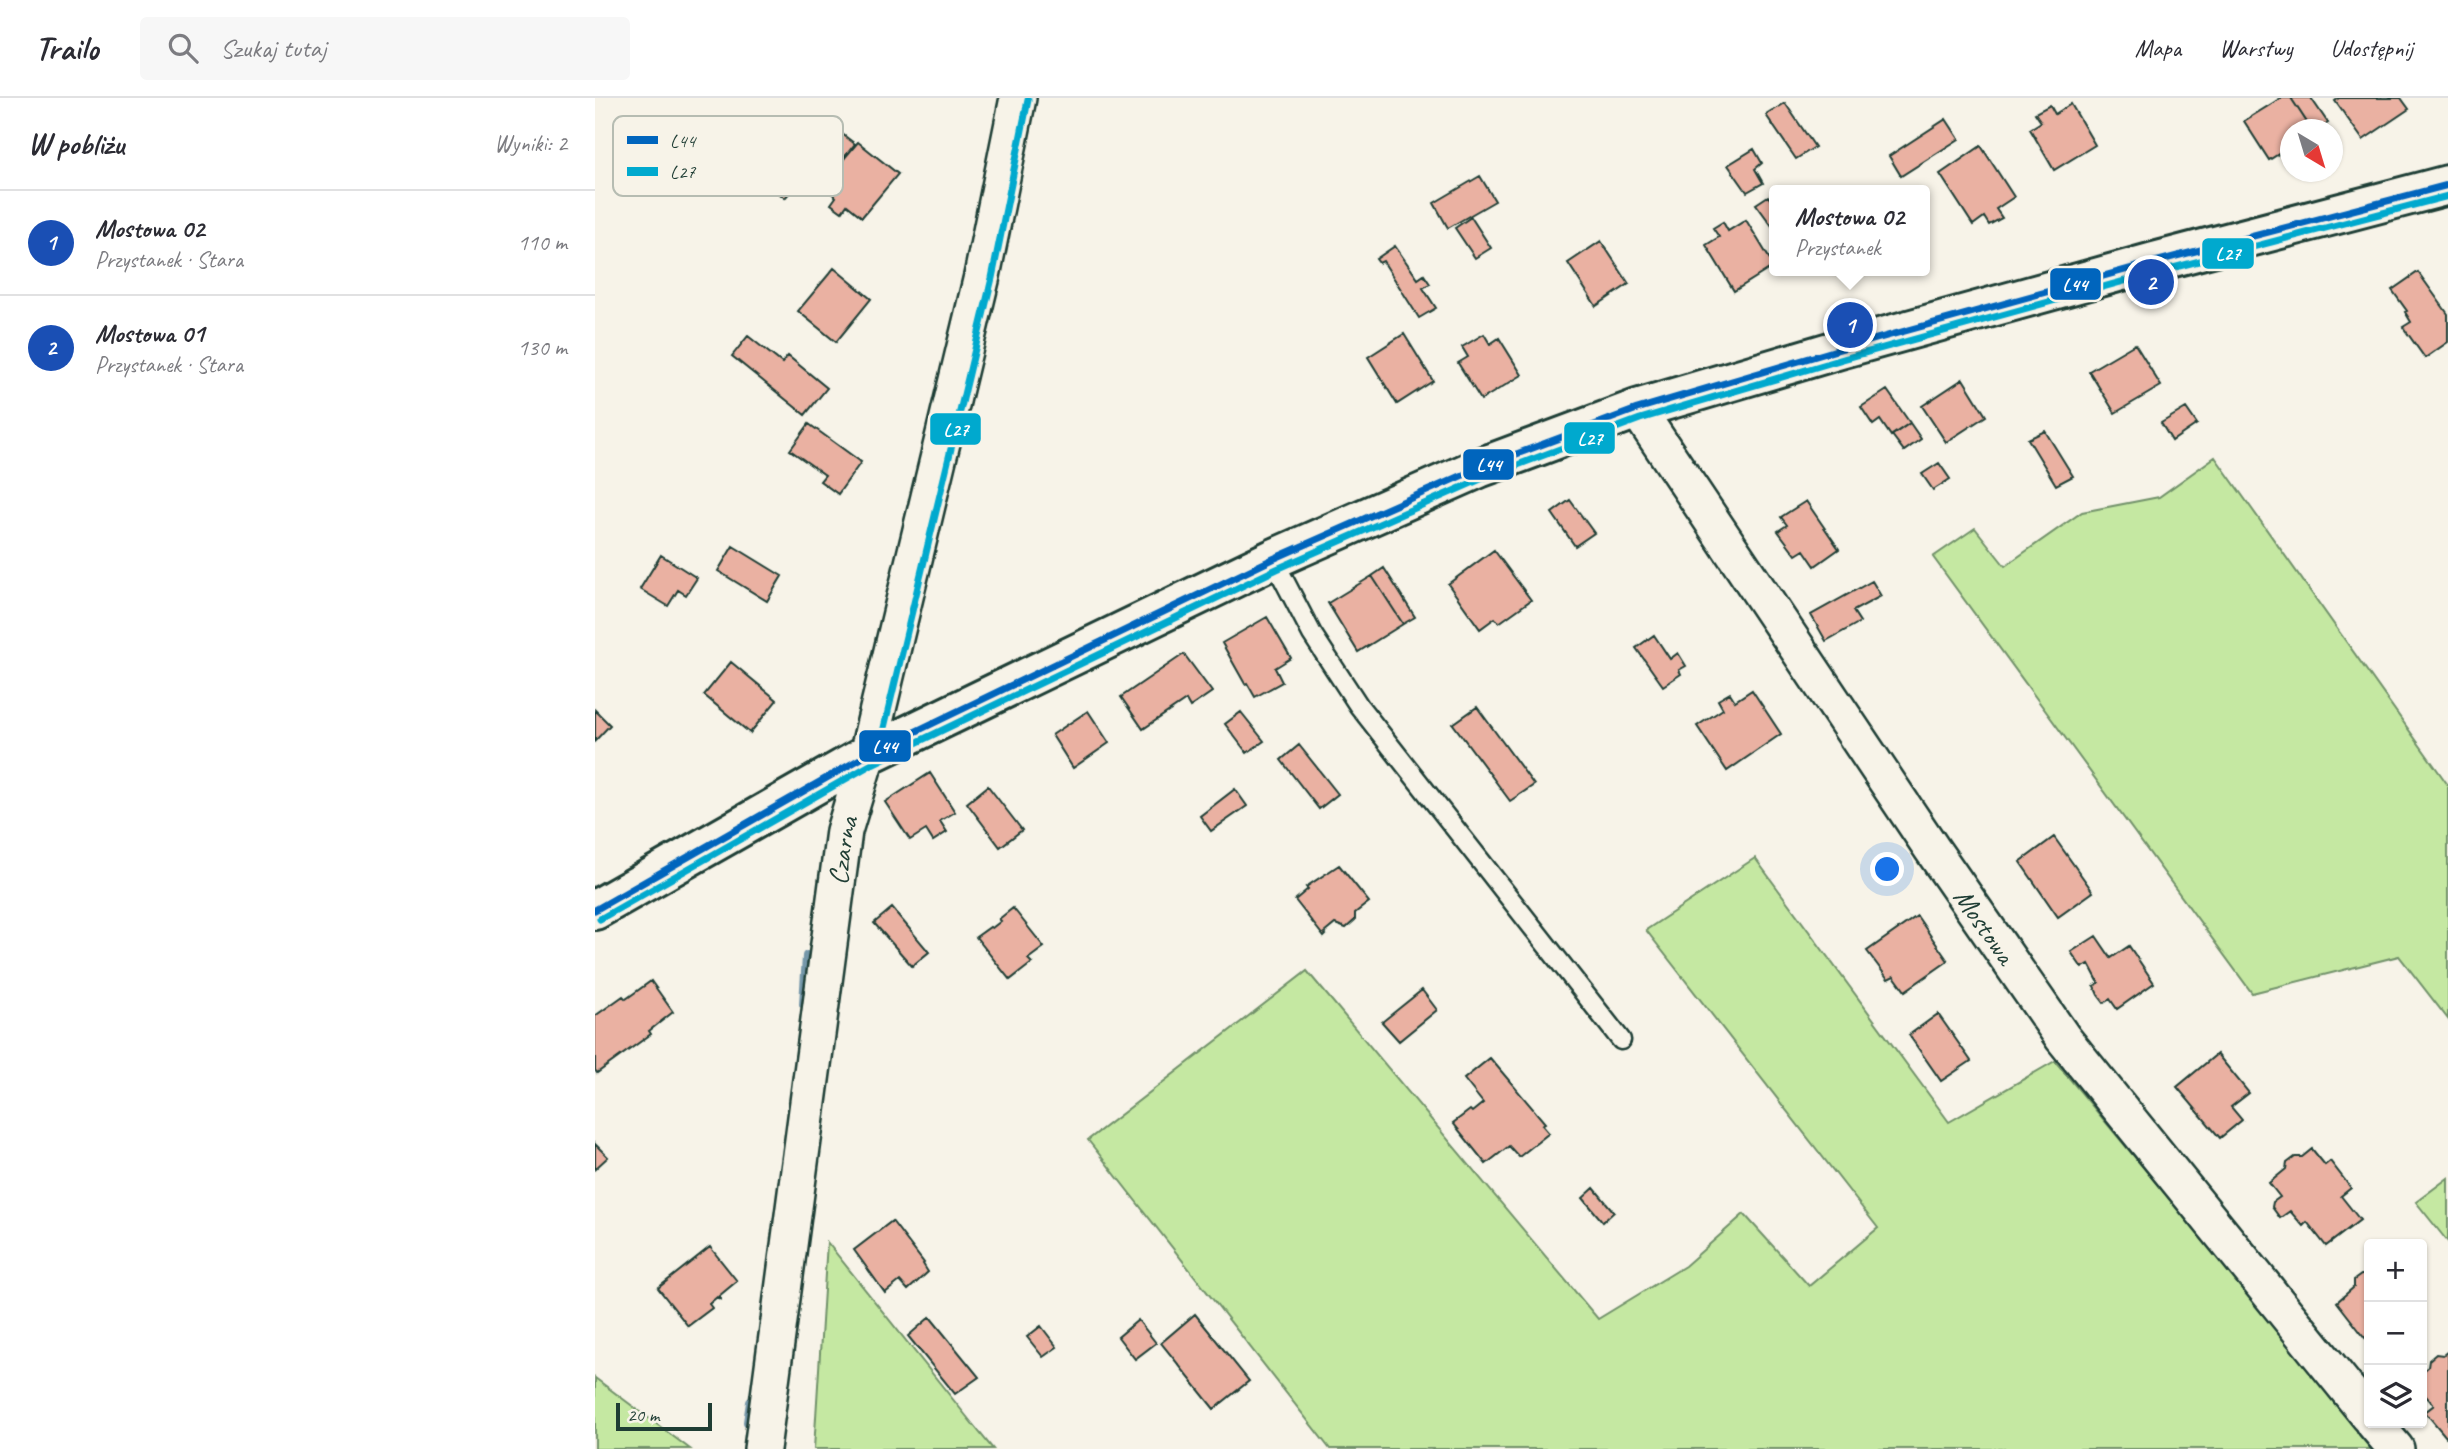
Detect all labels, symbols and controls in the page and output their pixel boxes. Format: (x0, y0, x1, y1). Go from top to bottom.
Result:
search box (140, 17, 630, 80)
text: Trailo (35, 27, 98, 69)
icon: search (164, 29, 202, 67)
text: Szukaj tutaj (220, 32, 326, 65)
text: Mapa (2135, 33, 2181, 63)
text: Warstwy (2219, 33, 2292, 63)
text: Udostępnij (2330, 33, 2413, 63)
legend (613, 116, 843, 196)
north arrow (2280, 119, 2343, 182)
text: W pobliżu (28, 125, 124, 163)
text: Wyniki: 2 (494, 129, 567, 158)
text: L44 (670, 129, 698, 153)
text: L27 (670, 160, 697, 184)
popup (1769, 185, 1930, 276)
text: Mostowa 02 (1795, 200, 1904, 233)
text: Mostowa 02 (95, 212, 205, 245)
text: 1 (46, 228, 56, 257)
text: 110 m (518, 228, 567, 257)
text: Przystanek (1795, 233, 1881, 262)
line badge: L27 (2201, 237, 2255, 270)
text: L27 (2215, 242, 2243, 266)
text: Przystanek · Stara (95, 245, 243, 274)
pin: 2 (2128, 256, 2174, 308)
line badge: L44 (2049, 267, 2102, 301)
text: L44 (2062, 273, 2090, 297)
pin: 1 (1827, 299, 1873, 351)
text: Mostowa 01 (95, 317, 205, 350)
text: 2 (46, 333, 56, 362)
text: 130 m (518, 333, 567, 362)
text: Przystanek · Stara (95, 350, 243, 379)
line badge: L27 (929, 412, 982, 446)
text: L27 (943, 418, 971, 442)
line badge: L27 (1563, 421, 1616, 455)
text: L27 (1577, 427, 1605, 451)
line badge: L44 (1462, 448, 1515, 481)
text: L44 (1476, 453, 1504, 477)
line badge: L44 (858, 729, 912, 763)
text: L44 (872, 735, 900, 759)
street label: Czarna (820, 810, 866, 887)
your location (1870, 852, 1904, 886)
street label: Mostowa (1947, 881, 2025, 973)
map controls (2364, 1239, 2427, 1428)
button: + (2364, 1239, 2427, 1302)
button: − (2364, 1302, 2427, 1365)
button: layers (2364, 1365, 2427, 1428)
scale bar (616, 1400, 712, 1432)
text: 20 m (627, 1403, 659, 1427)

